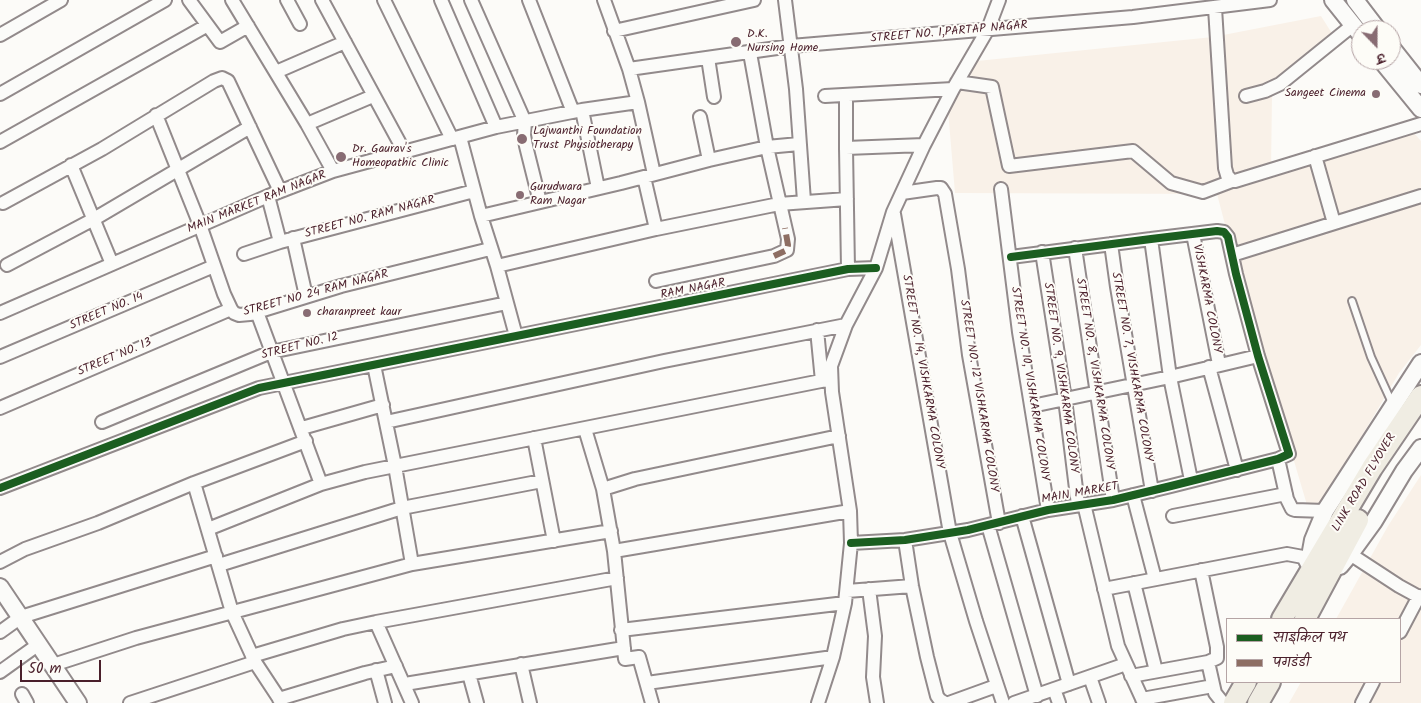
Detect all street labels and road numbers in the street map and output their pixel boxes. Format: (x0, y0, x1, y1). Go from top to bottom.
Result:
street label: STREET NO. 1,PARTAP NAGAR (870, 19, 1028, 47)
street label: MAIN MARKET RAM NAGAR (186, 169, 328, 237)
street label: STREET NO. RAM NAGAR (303, 194, 437, 242)
street label: VISHKARMA COLONY (1188, 243, 1224, 355)
street label: STREET NO 24 RAM NAGAR (242, 268, 390, 320)
street label: STREET NO. 7, VISHKARMA COLONY (1107, 271, 1155, 463)
street label: STREET NO. 14, VISHKARMA COLONY (898, 274, 946, 470)
street label: RAM NAGAR (659, 277, 727, 303)
street label: STREET NO. 8, VISHKARMA COLONY (1072, 277, 1116, 471)
street label: STREET NO. 9, VISHKARMA COLONY (1039, 282, 1081, 474)
street label: STREET NO. 10, VISHKARMA COLONY (1007, 286, 1051, 482)
street label: STREET NO. 14 (68, 290, 146, 334)
street label: STREET NO. 12 VISHKARMA COLONY (956, 299, 1000, 493)
street label: STREET NO. 12 (260, 330, 340, 364)
street label: STREET NO. 13 (76, 336, 154, 380)
street label: LINK ROAD FLYOVER (1330, 431, 1400, 535)
street label: MAIN MARKET (1040, 480, 1120, 508)

